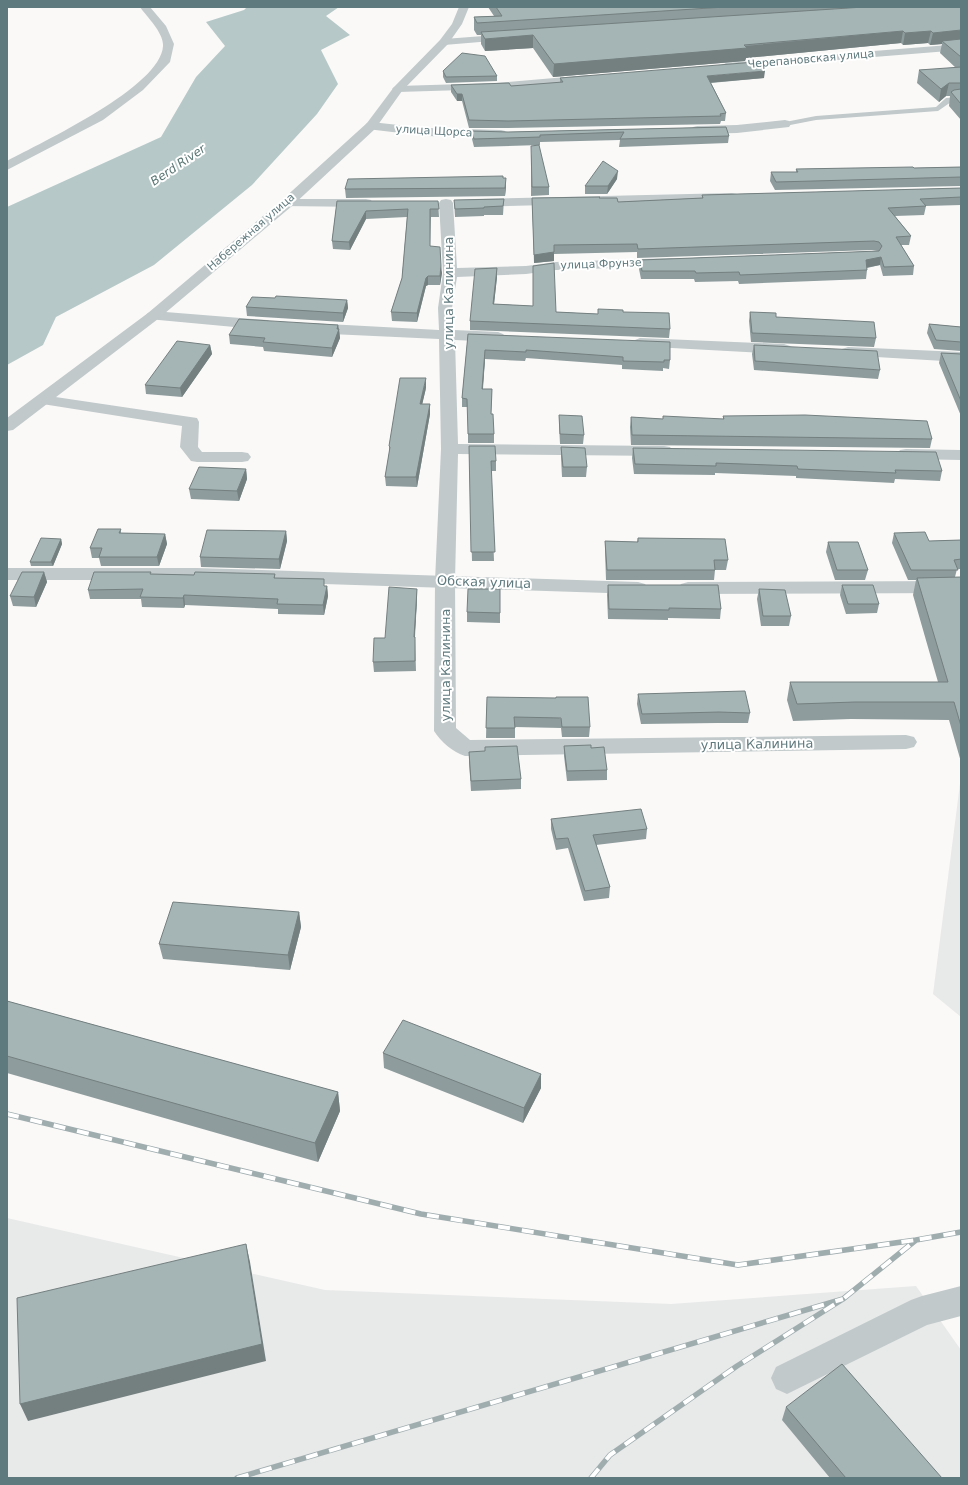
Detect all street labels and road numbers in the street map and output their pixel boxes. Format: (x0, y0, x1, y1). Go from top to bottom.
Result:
street label: Черепановская улица (747, 47, 875, 71)
street label: улица Щорса (395, 122, 473, 140)
street label: Набережная улица (205, 191, 297, 273)
street label: улица Калинина (441, 237, 456, 349)
street label: улица Фрунзе (560, 256, 642, 272)
street label: Обская улица (437, 573, 531, 591)
street label: улица Калинина (438, 609, 453, 721)
street label: улица Калинина (700, 736, 814, 752)

